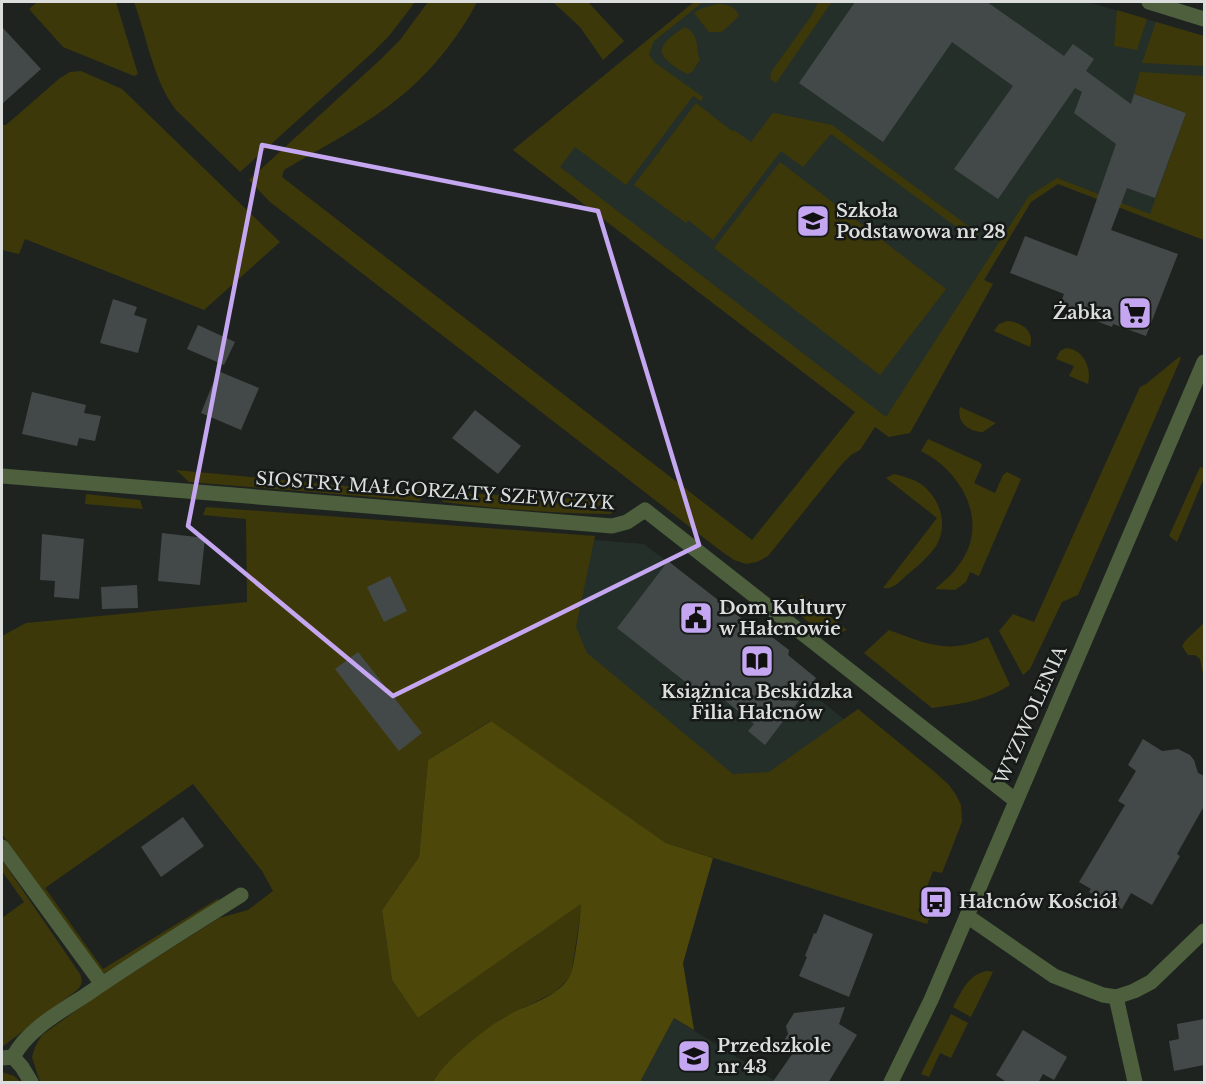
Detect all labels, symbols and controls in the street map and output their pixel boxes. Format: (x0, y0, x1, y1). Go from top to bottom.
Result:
place label: Szkoła Podstawowa nr 28 (836, 200, 1006, 243)
school or university icon: Szkoła Podstawowa nr 28 (795, 203, 831, 239)
supermarket icon: Żabka (1117, 295, 1153, 331)
place label: Żabka (1053, 301, 1113, 324)
street label: SIOSTRY MAŁGORZATY SZEWCZYK (255, 467, 616, 515)
place label: Dom Kultury w Hałcnowie (719, 597, 846, 640)
public building icon: Dom Kultury w Hałcnowie (678, 600, 714, 636)
street label: WYZWOLENIA (990, 641, 1072, 789)
library icon: Książnica Beskidzka Filia Hałcnów (739, 643, 775, 679)
place label: Książnica Beskidzka Filia Hałcnów (661, 681, 854, 724)
bus stop icon: Hałcnów Kościół (918, 884, 954, 920)
place label: Hałcnów Kościół (959, 891, 1118, 913)
place label: Przedszkole nr 43 (717, 1035, 831, 1078)
school or university icon: Przedszkole nr 43 (676, 1038, 712, 1074)

